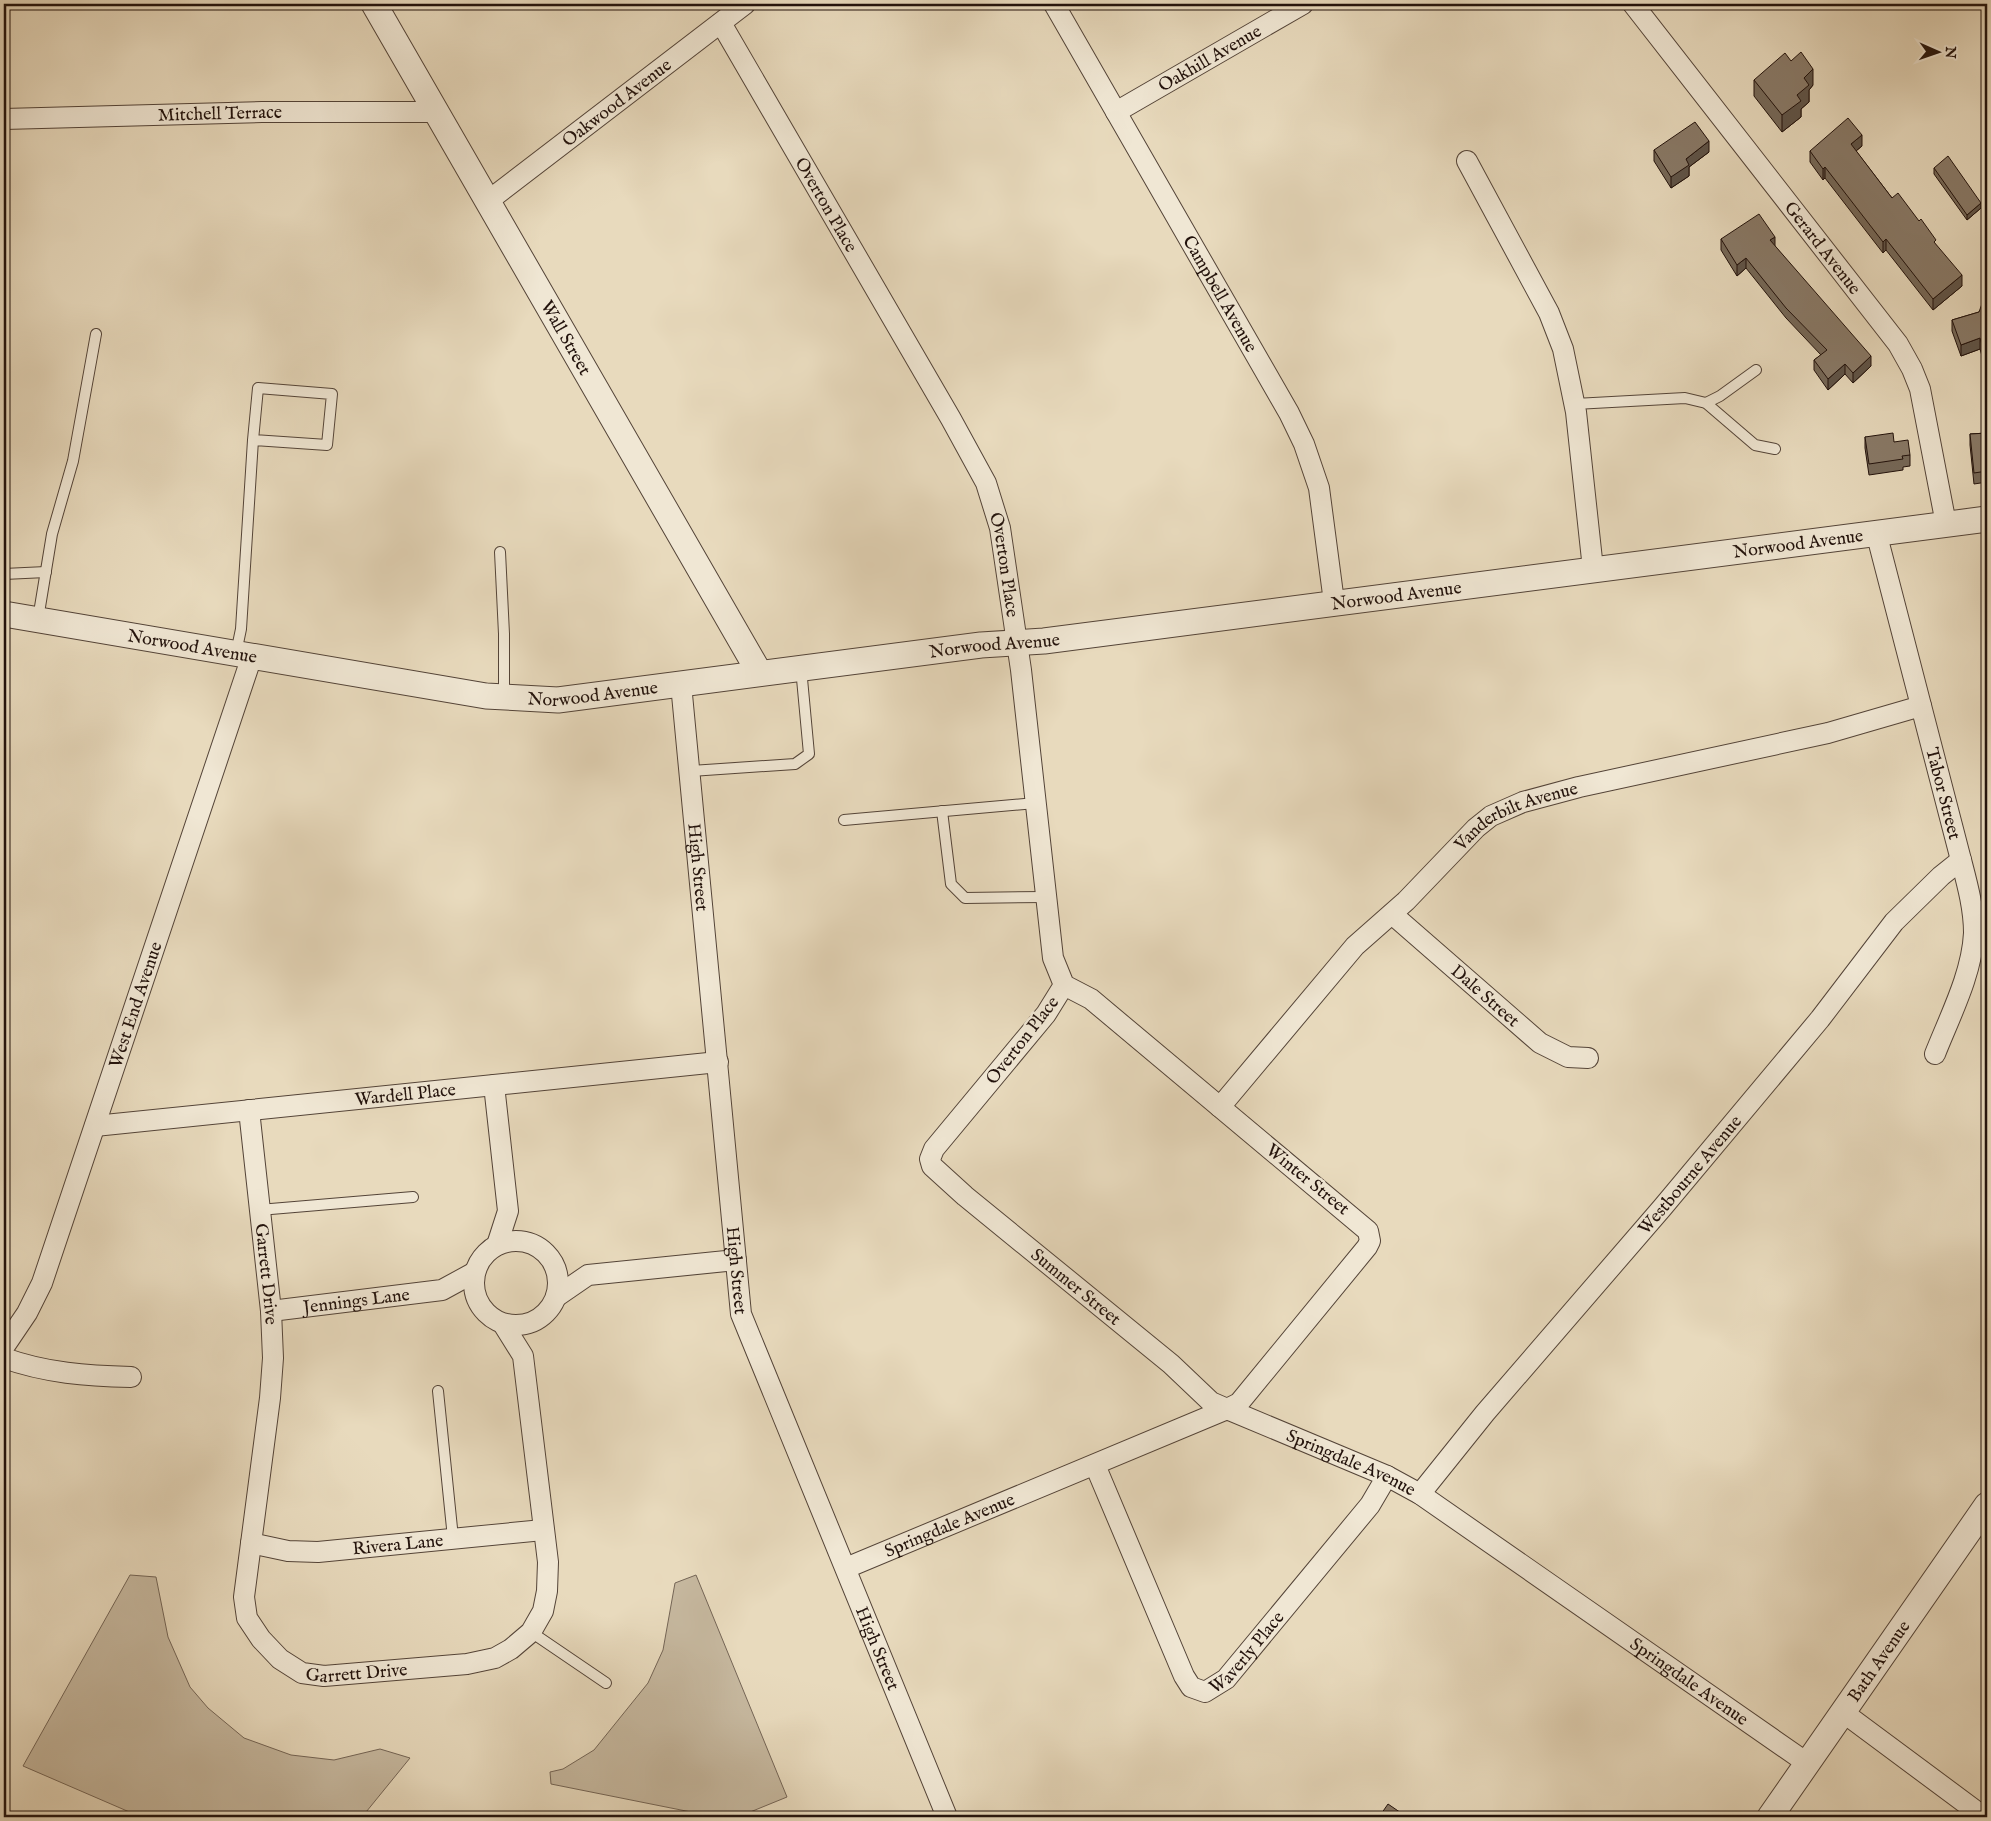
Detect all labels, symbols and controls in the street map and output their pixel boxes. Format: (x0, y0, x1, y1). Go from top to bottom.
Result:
street label: Oakhill Avenue (1154, 20, 1266, 98)
north arrow (1914, 28, 1964, 78)
text: N (1941, 45, 1959, 59)
street label: Oakwood Avenue (558, 54, 677, 153)
street label: Mitchell Terrace (158, 102, 282, 128)
street label: Overton Place (789, 154, 862, 257)
street label: Gerard Avenue (1778, 197, 1865, 300)
street label: Campbell Avenue (1176, 232, 1262, 357)
street label: Wall Street (534, 297, 595, 380)
street label: Overton Place (983, 510, 1023, 619)
street label: Norwood Avenue (1732, 525, 1865, 565)
street label: Norwood Avenue (1330, 577, 1463, 617)
street label: Norwood Avenue (126, 625, 259, 670)
street label: Norwood Avenue (928, 629, 1061, 665)
street label: Norwood Avenue (527, 677, 659, 713)
street label: Tabor Street (1919, 745, 1965, 842)
street label: Vanderbilt Avenue (1450, 778, 1581, 857)
street label: High Street (681, 822, 713, 912)
street label: West End Avenue (105, 939, 168, 1071)
street label: Dale Street (1445, 960, 1524, 1033)
street label: Overton Place (981, 992, 1065, 1090)
street label: Wardell Place (354, 1079, 457, 1112)
street label: Westbourne Avenue (1634, 1111, 1748, 1240)
street label: Winter Street (1260, 1139, 1354, 1221)
street label: Garrett Drive (248, 1222, 282, 1325)
street label: High Street (720, 1225, 751, 1316)
street label: Summer Street (1025, 1244, 1125, 1331)
street label: Jennings Lane (300, 1284, 411, 1320)
street label: Springdale Avenue (1282, 1425, 1419, 1502)
street label: Springdale Avenue (881, 1489, 1019, 1564)
street label: Rivera Lane (351, 1530, 444, 1562)
street label: High Street (849, 1604, 904, 1694)
street label: Waverly Place (1205, 1607, 1290, 1700)
street label: Bath Avenue (1843, 1617, 1916, 1707)
street label: Springdale Avenue (1625, 1633, 1752, 1732)
street label: Garrett Drive (304, 1659, 408, 1689)

